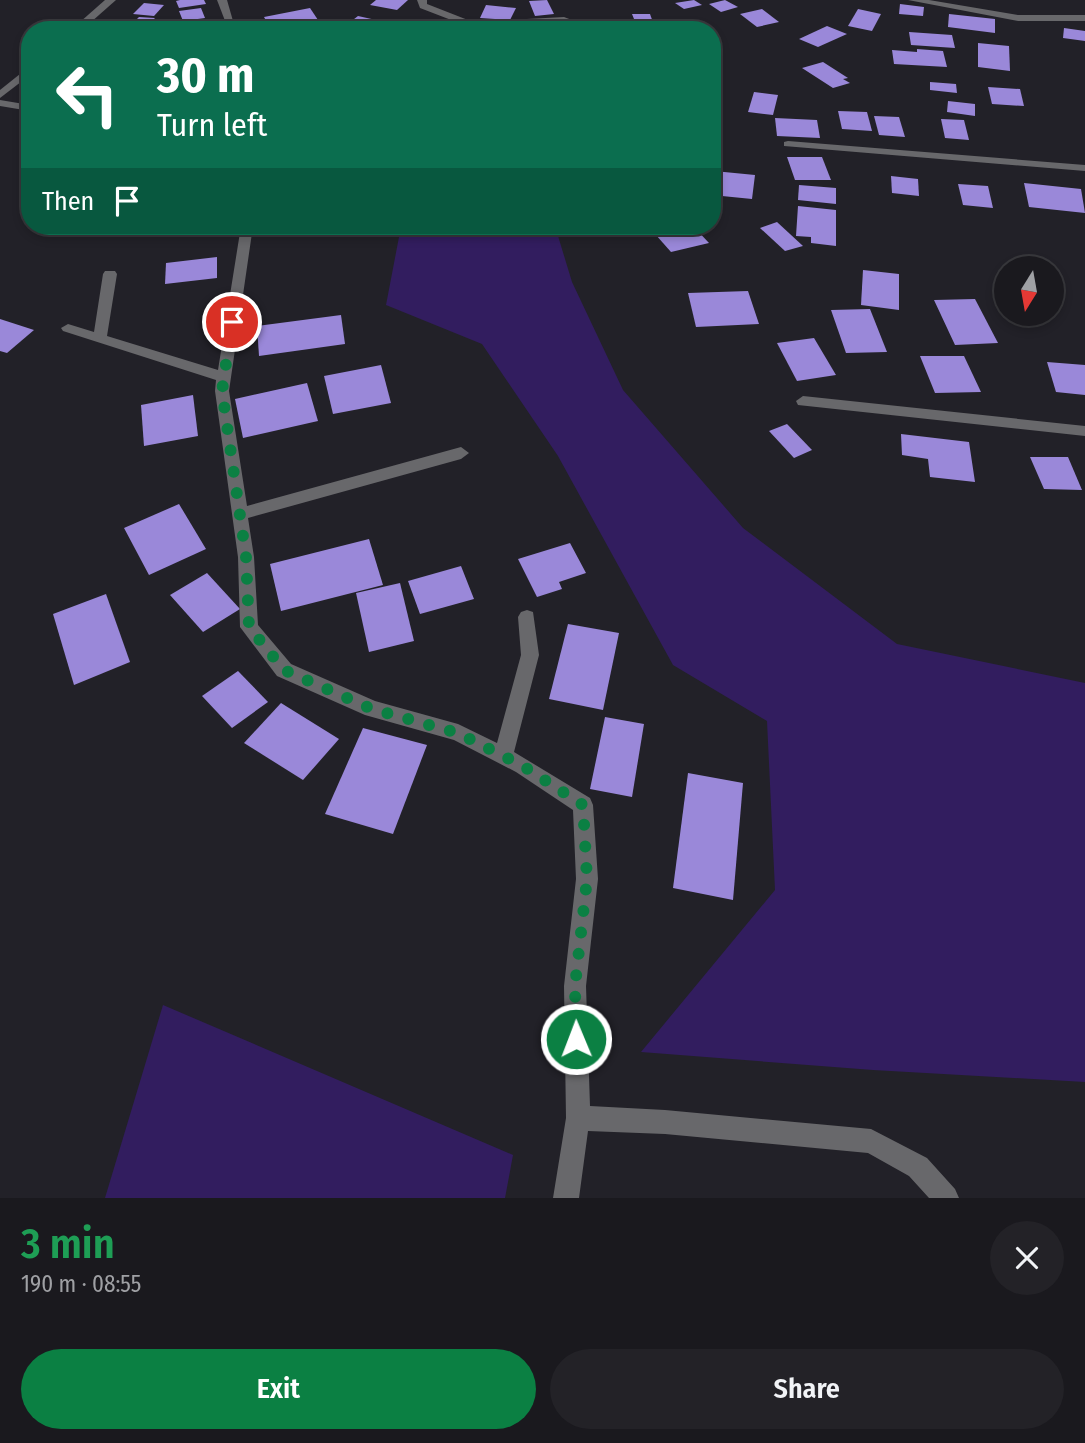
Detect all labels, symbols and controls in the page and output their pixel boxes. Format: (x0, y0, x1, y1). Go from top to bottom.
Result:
text: 30 m (157, 46, 255, 105)
icon: left (42, 49, 133, 140)
text: Turn left (157, 106, 267, 144)
icon: arrive (108, 182, 146, 220)
text: Then (42, 186, 94, 217)
north arrow (994, 256, 1064, 326)
map controls (994, 256, 1064, 326)
pin (202, 292, 262, 352)
icon: arrive (213, 303, 251, 341)
position arrow (539, 1002, 613, 1076)
text: 3 min (21, 1219, 115, 1269)
button: close (990, 1221, 1064, 1295)
text: 190 m · 08:55 (21, 1270, 141, 1298)
button: Exit (21, 1349, 536, 1429)
button: Share (550, 1349, 1064, 1429)

